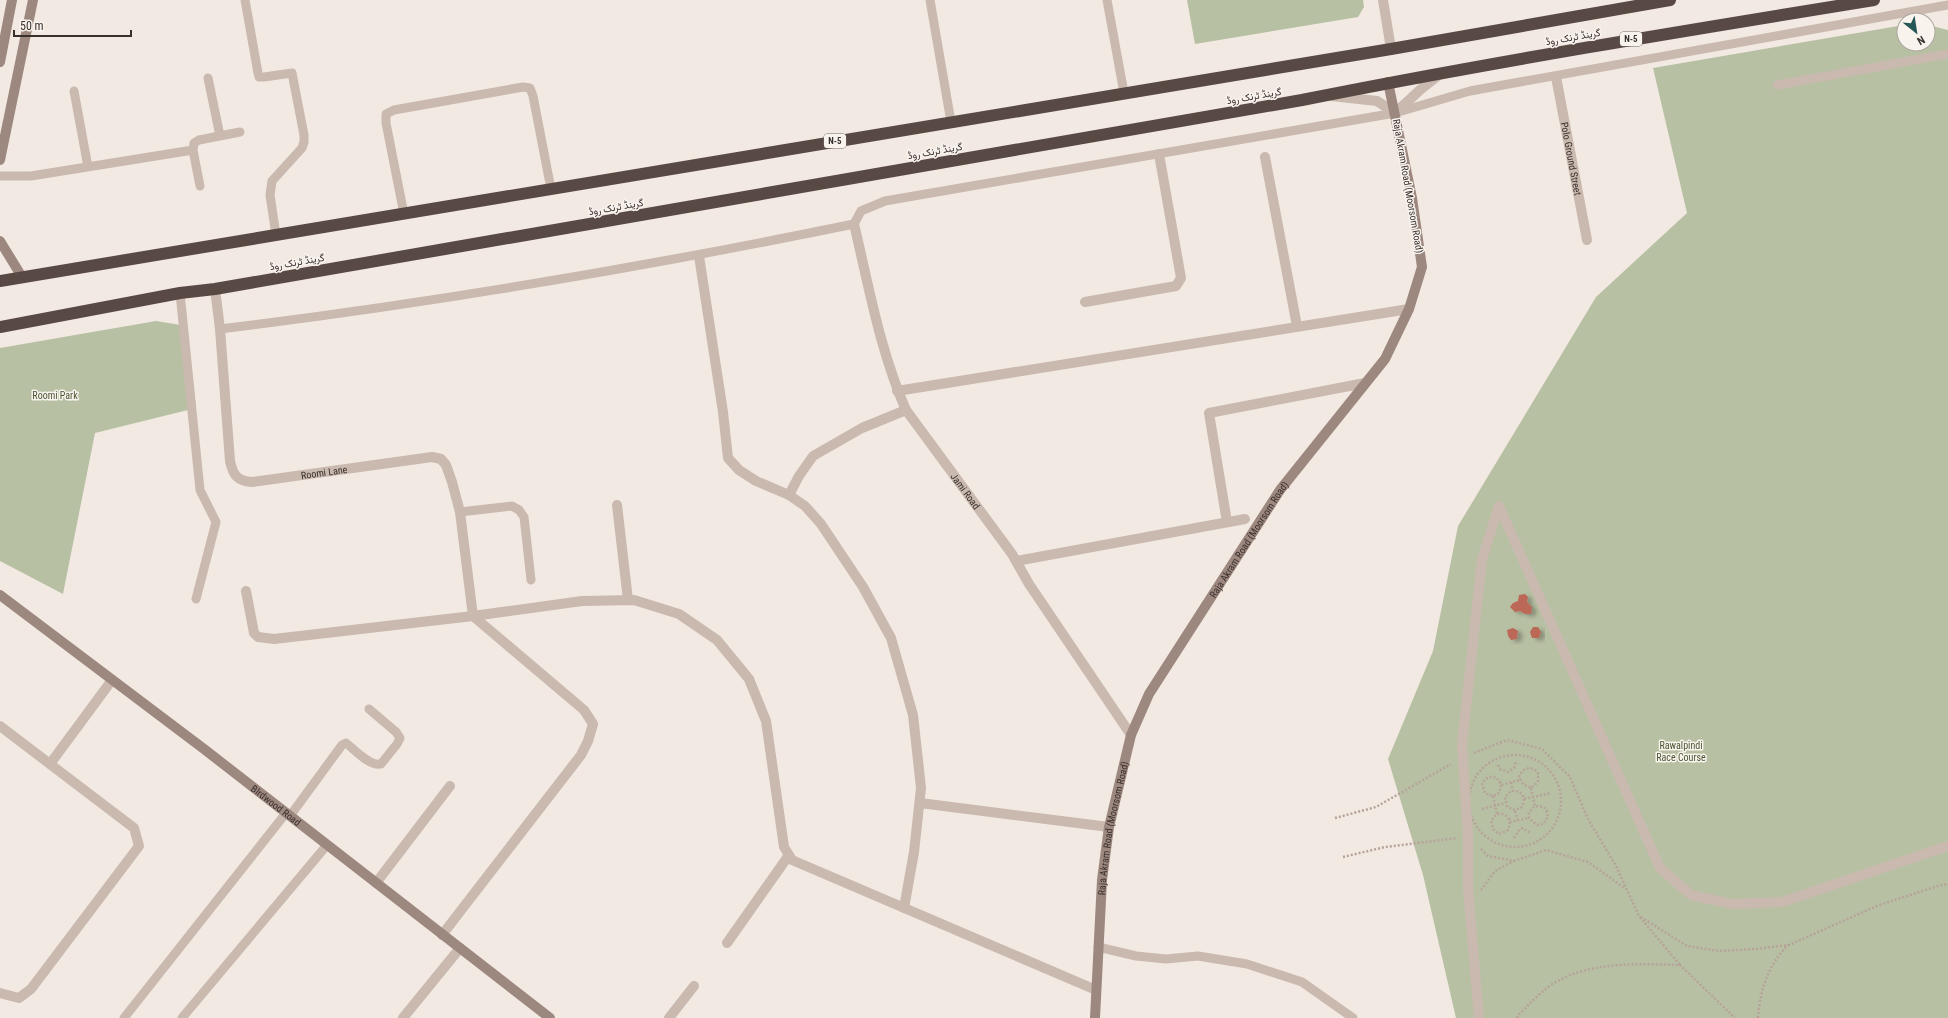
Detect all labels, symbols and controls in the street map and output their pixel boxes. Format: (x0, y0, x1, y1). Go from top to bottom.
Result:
scale bar (14, 12, 131, 38)
north arrow (1896, 12, 1936, 52)
text: 50 m (20, 19, 44, 33)
street label: گرینڈ ٹرنک روڈ (1545, 27, 1602, 48)
road number: N-5 (1620, 32, 1642, 46)
text: N (1914, 33, 1927, 48)
street label: گرینڈ ٹرنک روڈ (1226, 86, 1283, 107)
street label: Raja Akram Road (Moorsom Road) (1390, 118, 1425, 254)
street label: Polo Ground Street (1559, 121, 1584, 196)
road number: N-5 (824, 134, 846, 148)
street label: گرینڈ ٹرنک روڈ (907, 141, 964, 162)
street label: گرینڈ ٹرنک روڈ (588, 197, 645, 218)
street label: گرینڈ ٹرنک روڈ (269, 252, 326, 273)
park label: Roomi Park (32, 390, 78, 401)
street label: Roomi Lane (300, 463, 348, 481)
street label: Jami Road (949, 471, 982, 511)
street label: Raja Akram Road (Moorsom Road) (1207, 479, 1291, 599)
park label: Rawalpindi Race Course (1656, 740, 1706, 763)
street label: Raja Akram Road (Moorsom Road) (1096, 760, 1131, 896)
street label: BIrdwood Road (249, 782, 303, 828)

